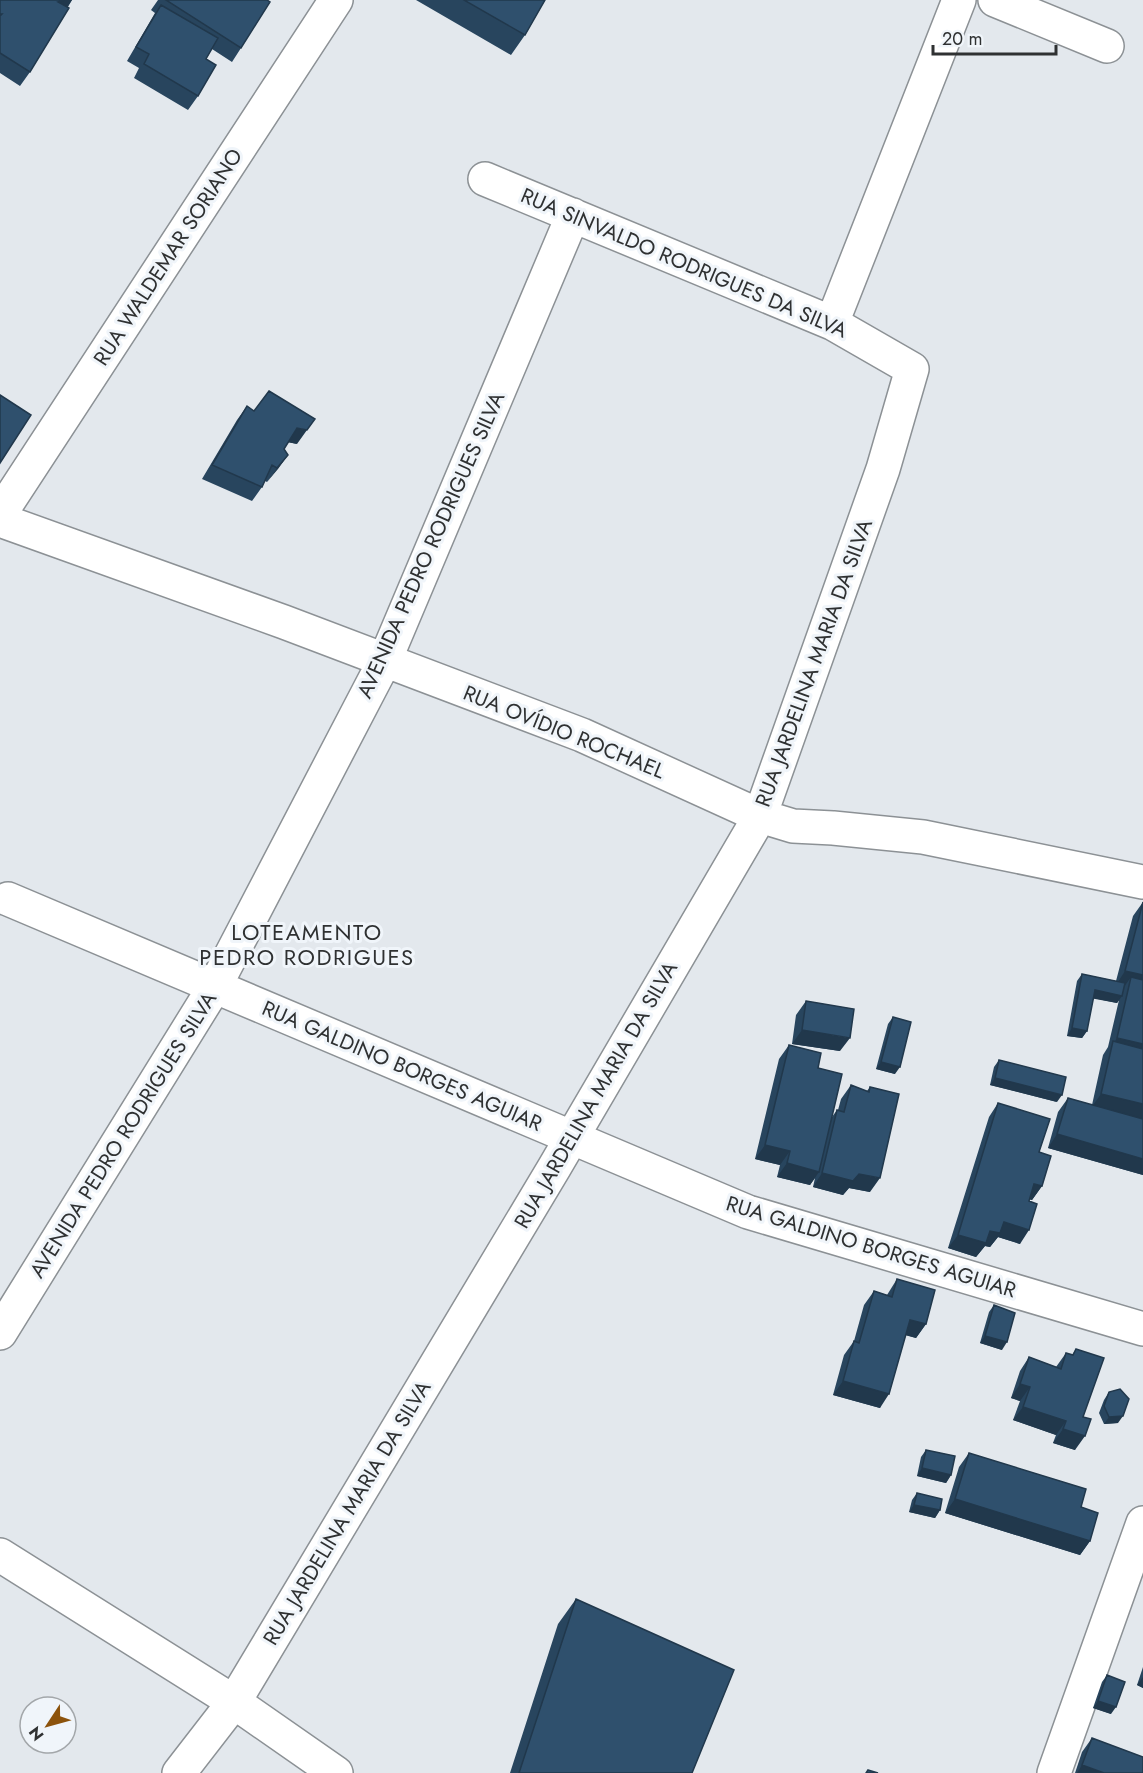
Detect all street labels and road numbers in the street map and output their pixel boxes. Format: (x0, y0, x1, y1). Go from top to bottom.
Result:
street label: RUA WALDEMAR SORIANO (86, 143, 250, 371)
street label: RUA SINVALDO RODRIGUES DA SILVA (516, 180, 852, 346)
street label: AVENIDA PEDRO RODRIGUES SILVA (350, 387, 512, 703)
street label: RUA JARDELINA MARIA DA SILVA (748, 515, 880, 811)
street label: RUA OVÍDIO ROCHAEL (459, 678, 670, 786)
street label: RUA JARDELINA MARIA DA SILVA (507, 956, 685, 1234)
street label: AVENIDA PEDRO RODRIGUES SILVA (22, 986, 224, 1284)
street label: RUA GALDINO BORGES AGUIAR (257, 993, 547, 1139)
street label: RUA GALDINO BORGES AGUIAR (722, 1189, 1020, 1306)
street label: RUA JARDELINA MARIA DA SILVA (256, 1375, 438, 1651)

